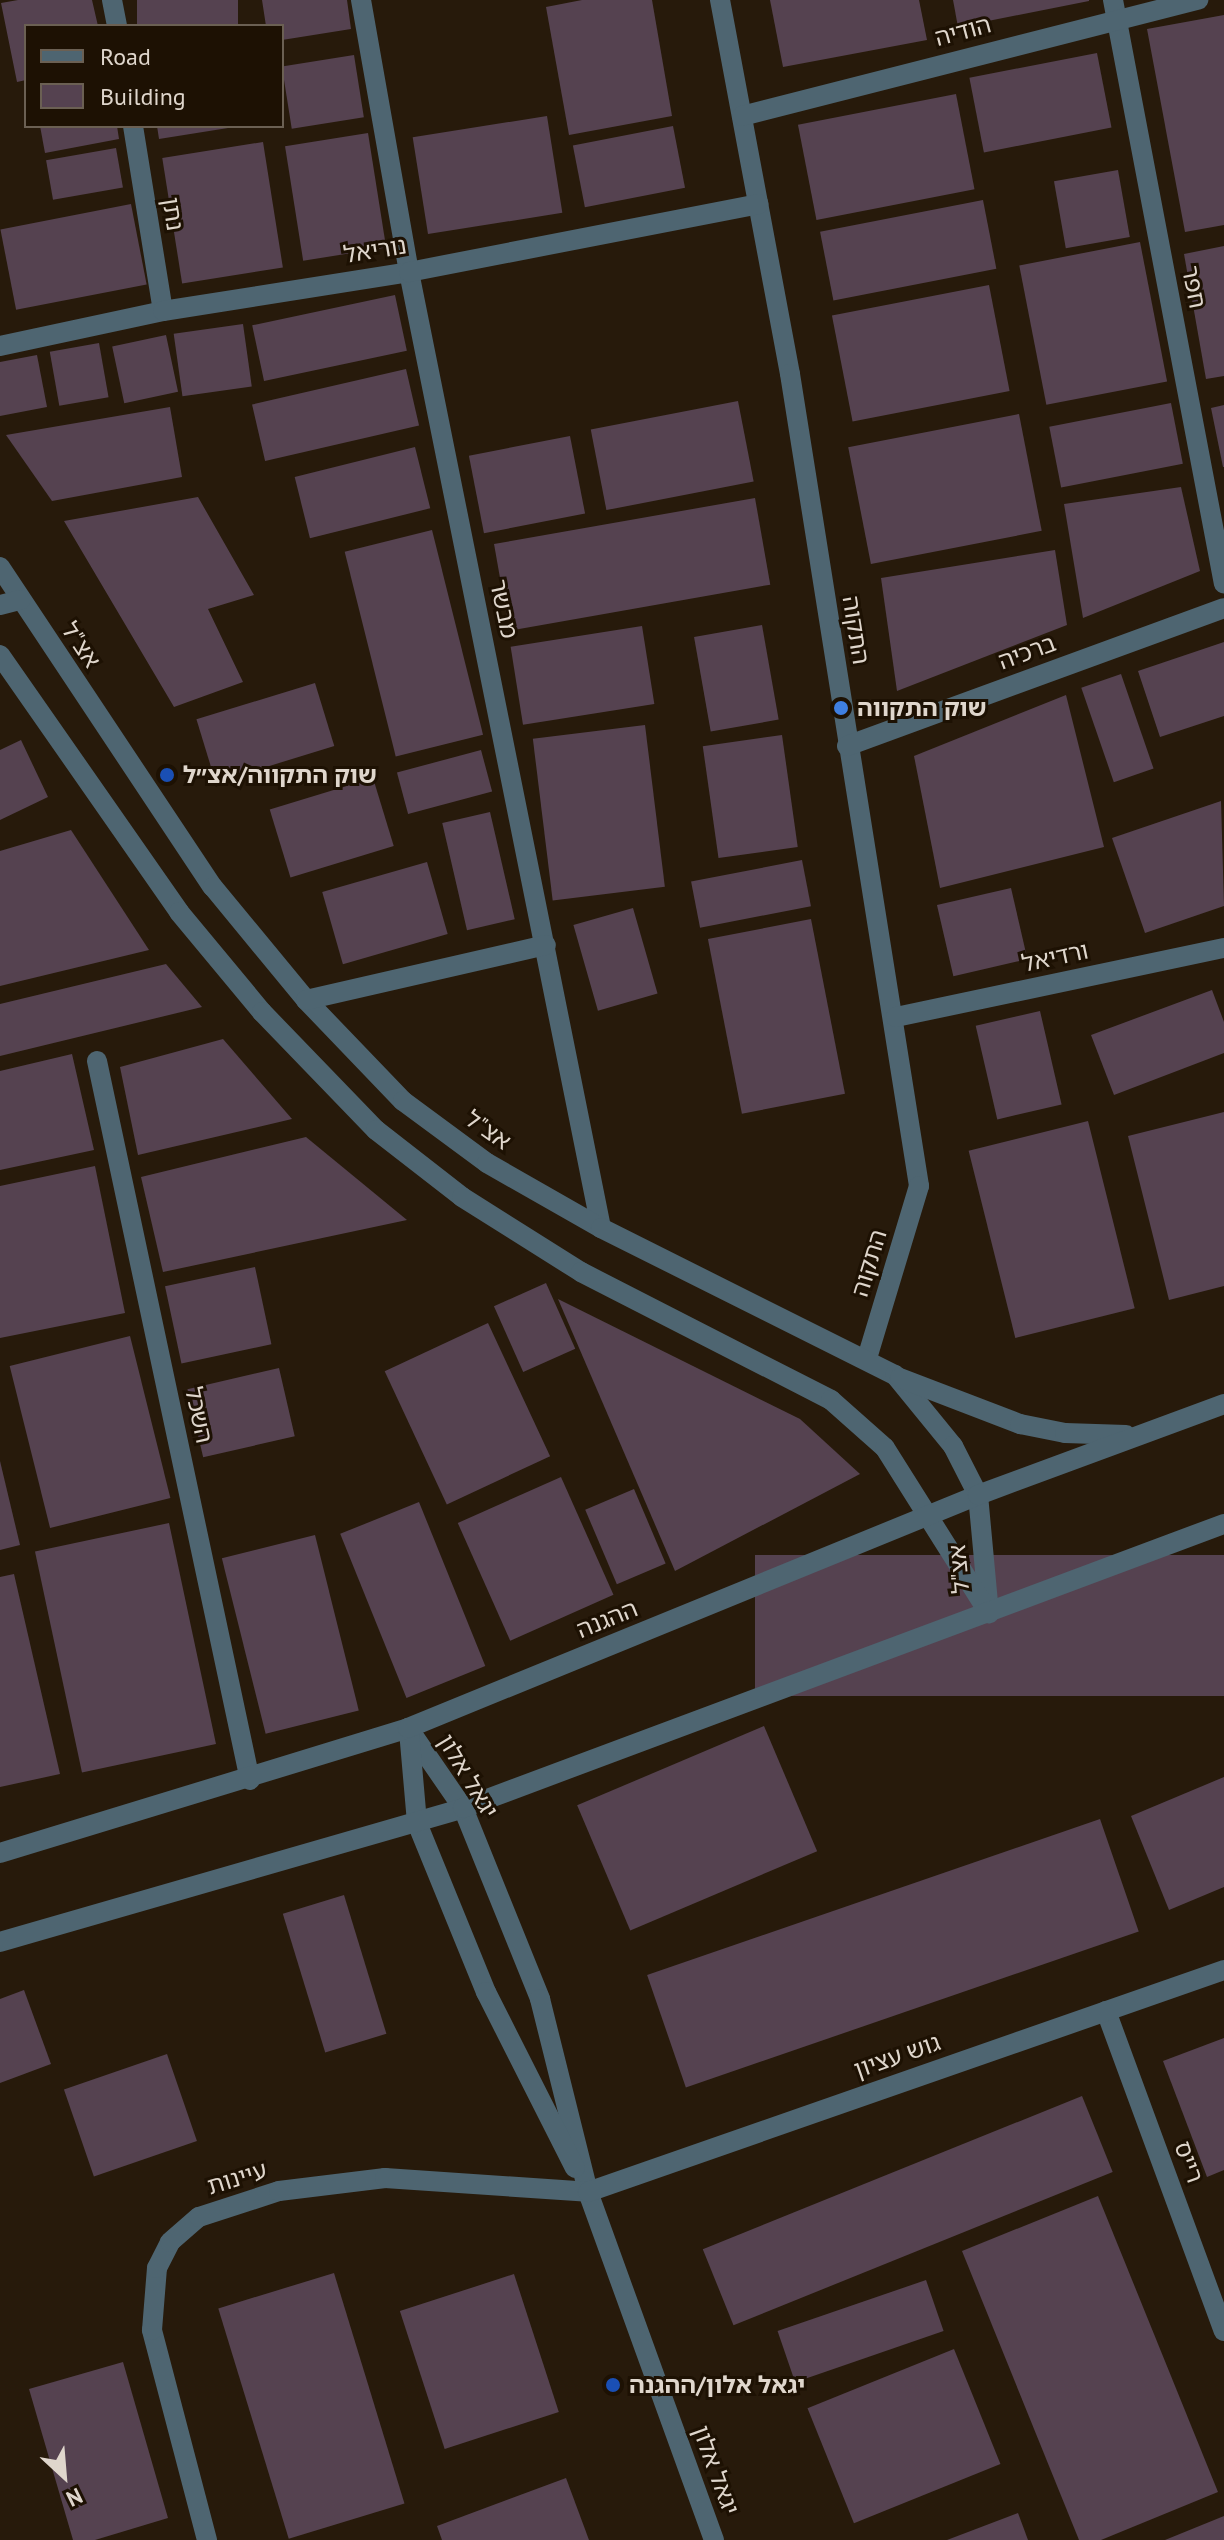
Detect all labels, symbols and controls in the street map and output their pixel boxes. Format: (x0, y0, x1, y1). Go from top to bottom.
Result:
street label: הודיה (932, 10, 994, 52)
legend (24, 24, 284, 128)
text: Road (100, 41, 151, 72)
text: Building (100, 81, 186, 112)
street label: נתן (156, 195, 190, 233)
street label: נוריאל (342, 231, 408, 269)
street label: חפר (1176, 263, 1212, 311)
street label: מבשר (484, 577, 524, 641)
street label: התקוה (836, 594, 876, 666)
street label: אצ"ל (55, 617, 107, 673)
street label: ברכיה (994, 628, 1060, 676)
place label: שוק התקווה (857, 694, 987, 722)
marker: שוק התקווה (832, 699, 850, 717)
place label: שוק התקווה/אצ״ל (183, 761, 377, 789)
marker: שוק התקווה/אצ״ל (158, 766, 176, 784)
street label: ורדיאל (1019, 936, 1091, 978)
street label: אצ"ל (460, 1104, 516, 1156)
street label: התקוה (845, 1226, 893, 1300)
street label: השכל (179, 1384, 219, 1446)
street label: אצ"ל (943, 1543, 975, 1595)
street label: ההגנה (572, 1594, 642, 1644)
street label: יגאל אלון (432, 1729, 504, 1823)
street label: גוש עציון (850, 2028, 944, 2084)
street label: רייס (1168, 2137, 1210, 2187)
street label: עיינות (204, 2155, 270, 2201)
place label: יגאל אלון/ההגנה (629, 2371, 805, 2399)
marker: יגאל אלון/ההגנה (604, 2376, 622, 2394)
street label: יגאל אלון (687, 2422, 745, 2518)
north arrow (24, 2436, 104, 2516)
text: N (62, 2482, 87, 2513)

